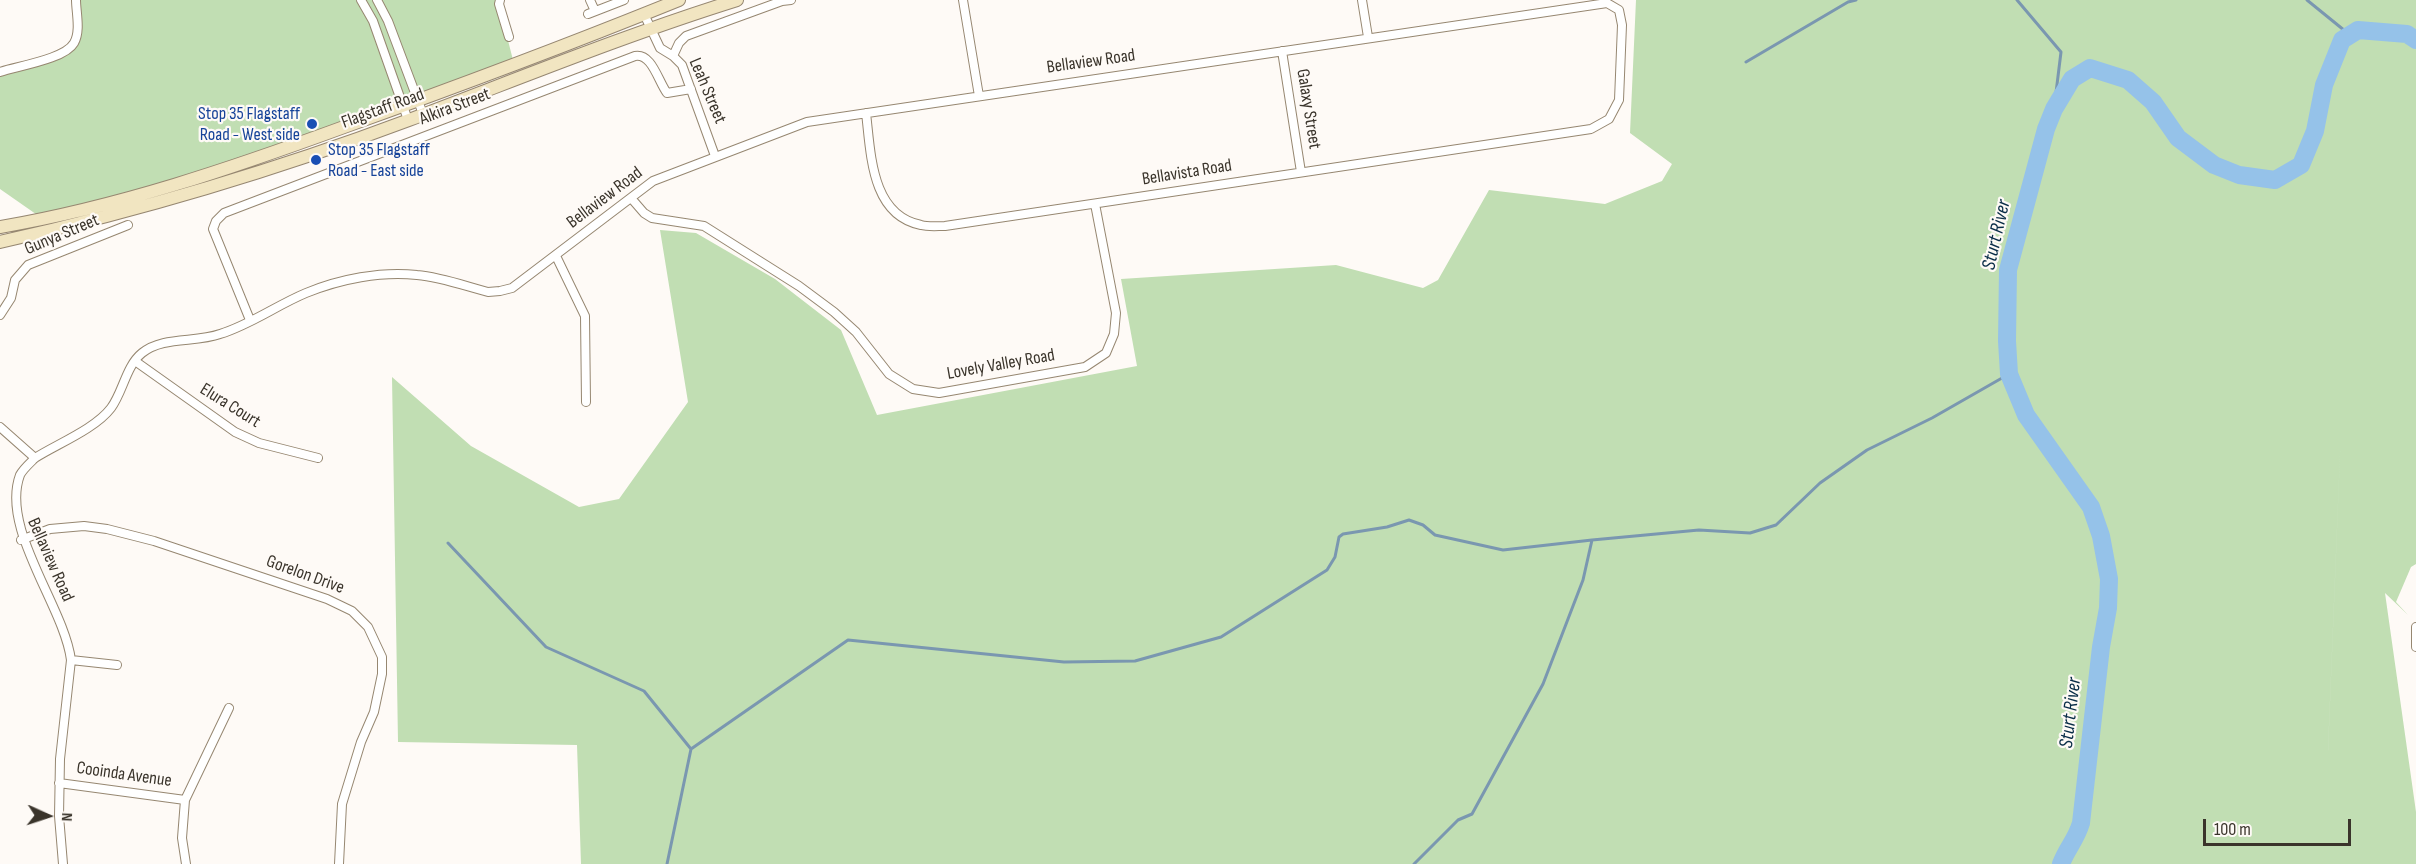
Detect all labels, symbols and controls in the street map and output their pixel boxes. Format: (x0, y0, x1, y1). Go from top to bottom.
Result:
street label: Bellaview Road (1045, 45, 1137, 79)
street label: Leah Street (684, 55, 730, 127)
street label: Galaxy Street (1291, 67, 1325, 151)
street label: Flagstaff Road (339, 84, 427, 134)
street label: Alkira Street (417, 84, 493, 130)
place label: Stop 35 Flagstaff Road - West side (198, 103, 300, 146)
marker: Stop 35 Flagstaff Road - West side (305, 117, 319, 131)
place label: Stop 35 Flagstaff Road - East side (328, 139, 430, 182)
marker: Stop 35 Flagstaff Road - East side (309, 153, 323, 167)
street label: Bellavista Road (1141, 155, 1233, 191)
street label: Bellaview Road (563, 163, 647, 233)
water label: Sturt River (1977, 198, 2017, 272)
street label: Gunya Street (22, 210, 102, 260)
street label: Lovely Valley Road (945, 345, 1057, 385)
street label: Elura Court (196, 379, 264, 433)
street label: Bellaview Road (22, 515, 78, 605)
street label: Gorelon Drive (263, 551, 347, 599)
water label: Sturt River (2055, 676, 2087, 750)
street label: Cooinda Avenue (75, 758, 173, 792)
north arrow (18, 786, 78, 846)
scale bar (2206, 807, 2354, 845)
text: N (57, 812, 76, 822)
text: 100 m (2214, 819, 2251, 840)

